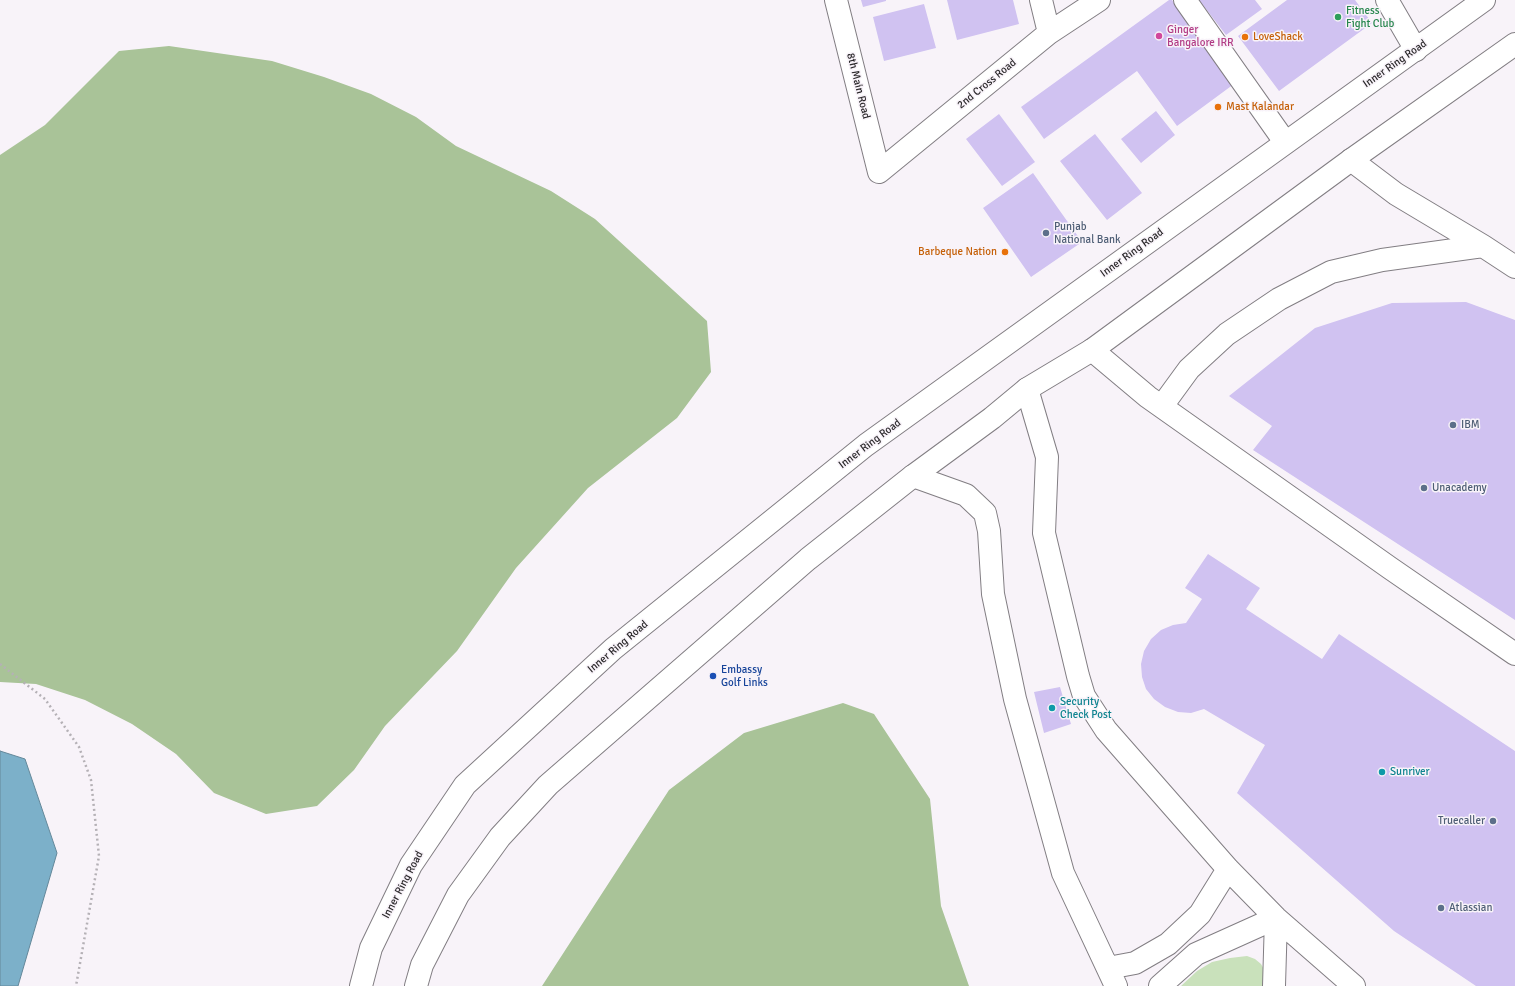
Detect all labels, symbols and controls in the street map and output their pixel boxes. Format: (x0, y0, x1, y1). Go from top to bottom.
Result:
place label: Fitness Fight Club (1346, 4, 1394, 30)
marker: Fitness Fight Club (1333, 12, 1343, 22)
place label: Ginger Bangalore IRR (1167, 23, 1234, 49)
place label: LoveShack (1253, 30, 1303, 44)
marker: Ginger Bangalore IRR (1154, 31, 1164, 41)
marker: LoveShack (1240, 32, 1250, 42)
street label: Inner Ring Road (1361, 37, 1429, 91)
street label: 8th Main Road (843, 52, 873, 120)
street label: 2nd Cross Road (955, 56, 1019, 112)
place label: Mast Kalandar (1226, 100, 1294, 114)
marker: Mast Kalandar (1213, 102, 1223, 112)
place label: Punjab National Bank (1054, 220, 1121, 246)
street label: Inner Ring Road (1098, 226, 1166, 280)
marker: Punjab National Bank (1041, 228, 1051, 238)
place label: Barbeque Nation (918, 245, 997, 259)
marker: Barbeque Nation (1000, 247, 1010, 257)
street label: Inner Ring Road (836, 416, 904, 472)
place label: IBM (1461, 418, 1480, 432)
marker: IBM (1448, 420, 1458, 430)
place label: Unacademy (1432, 481, 1487, 495)
marker: Unacademy (1419, 483, 1429, 493)
street label: Inner Ring Road (585, 618, 651, 676)
place label: Embassy Golf Links (721, 663, 768, 689)
marker: Embassy Golf Links (708, 671, 718, 681)
place label: Security Check Post (1060, 695, 1112, 721)
marker: Security Check Post (1047, 703, 1057, 713)
place label: Sunriver (1390, 765, 1430, 779)
marker: Sunriver (1377, 767, 1387, 777)
place label: Truecaller (1438, 814, 1485, 828)
marker: Truecaller (1488, 816, 1498, 826)
street label: Inner Ring Road (380, 849, 426, 921)
place label: Atlassian (1449, 901, 1492, 915)
marker: Atlassian (1436, 903, 1446, 913)

